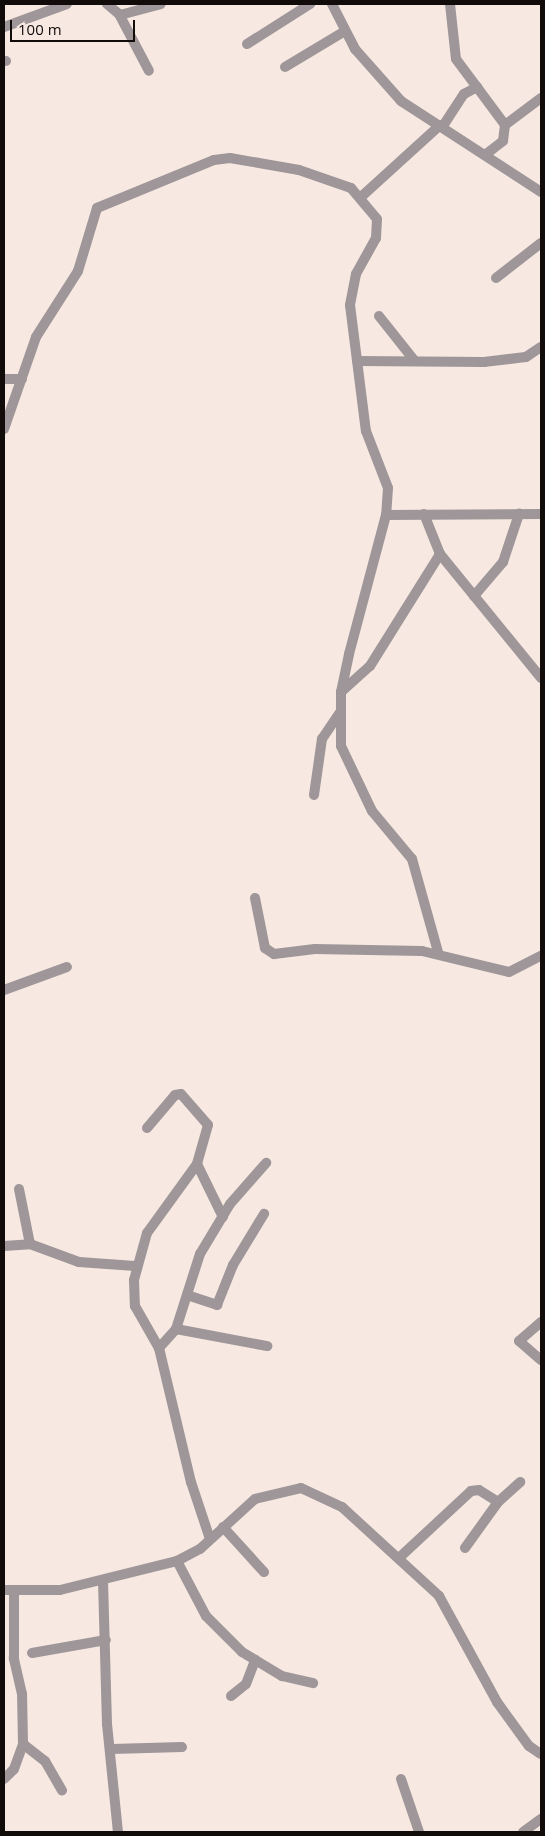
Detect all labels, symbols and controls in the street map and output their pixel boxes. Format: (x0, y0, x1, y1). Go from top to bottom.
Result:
scale bar (12, 10, 138, 42)
text: 100 m (18, 19, 62, 39)

